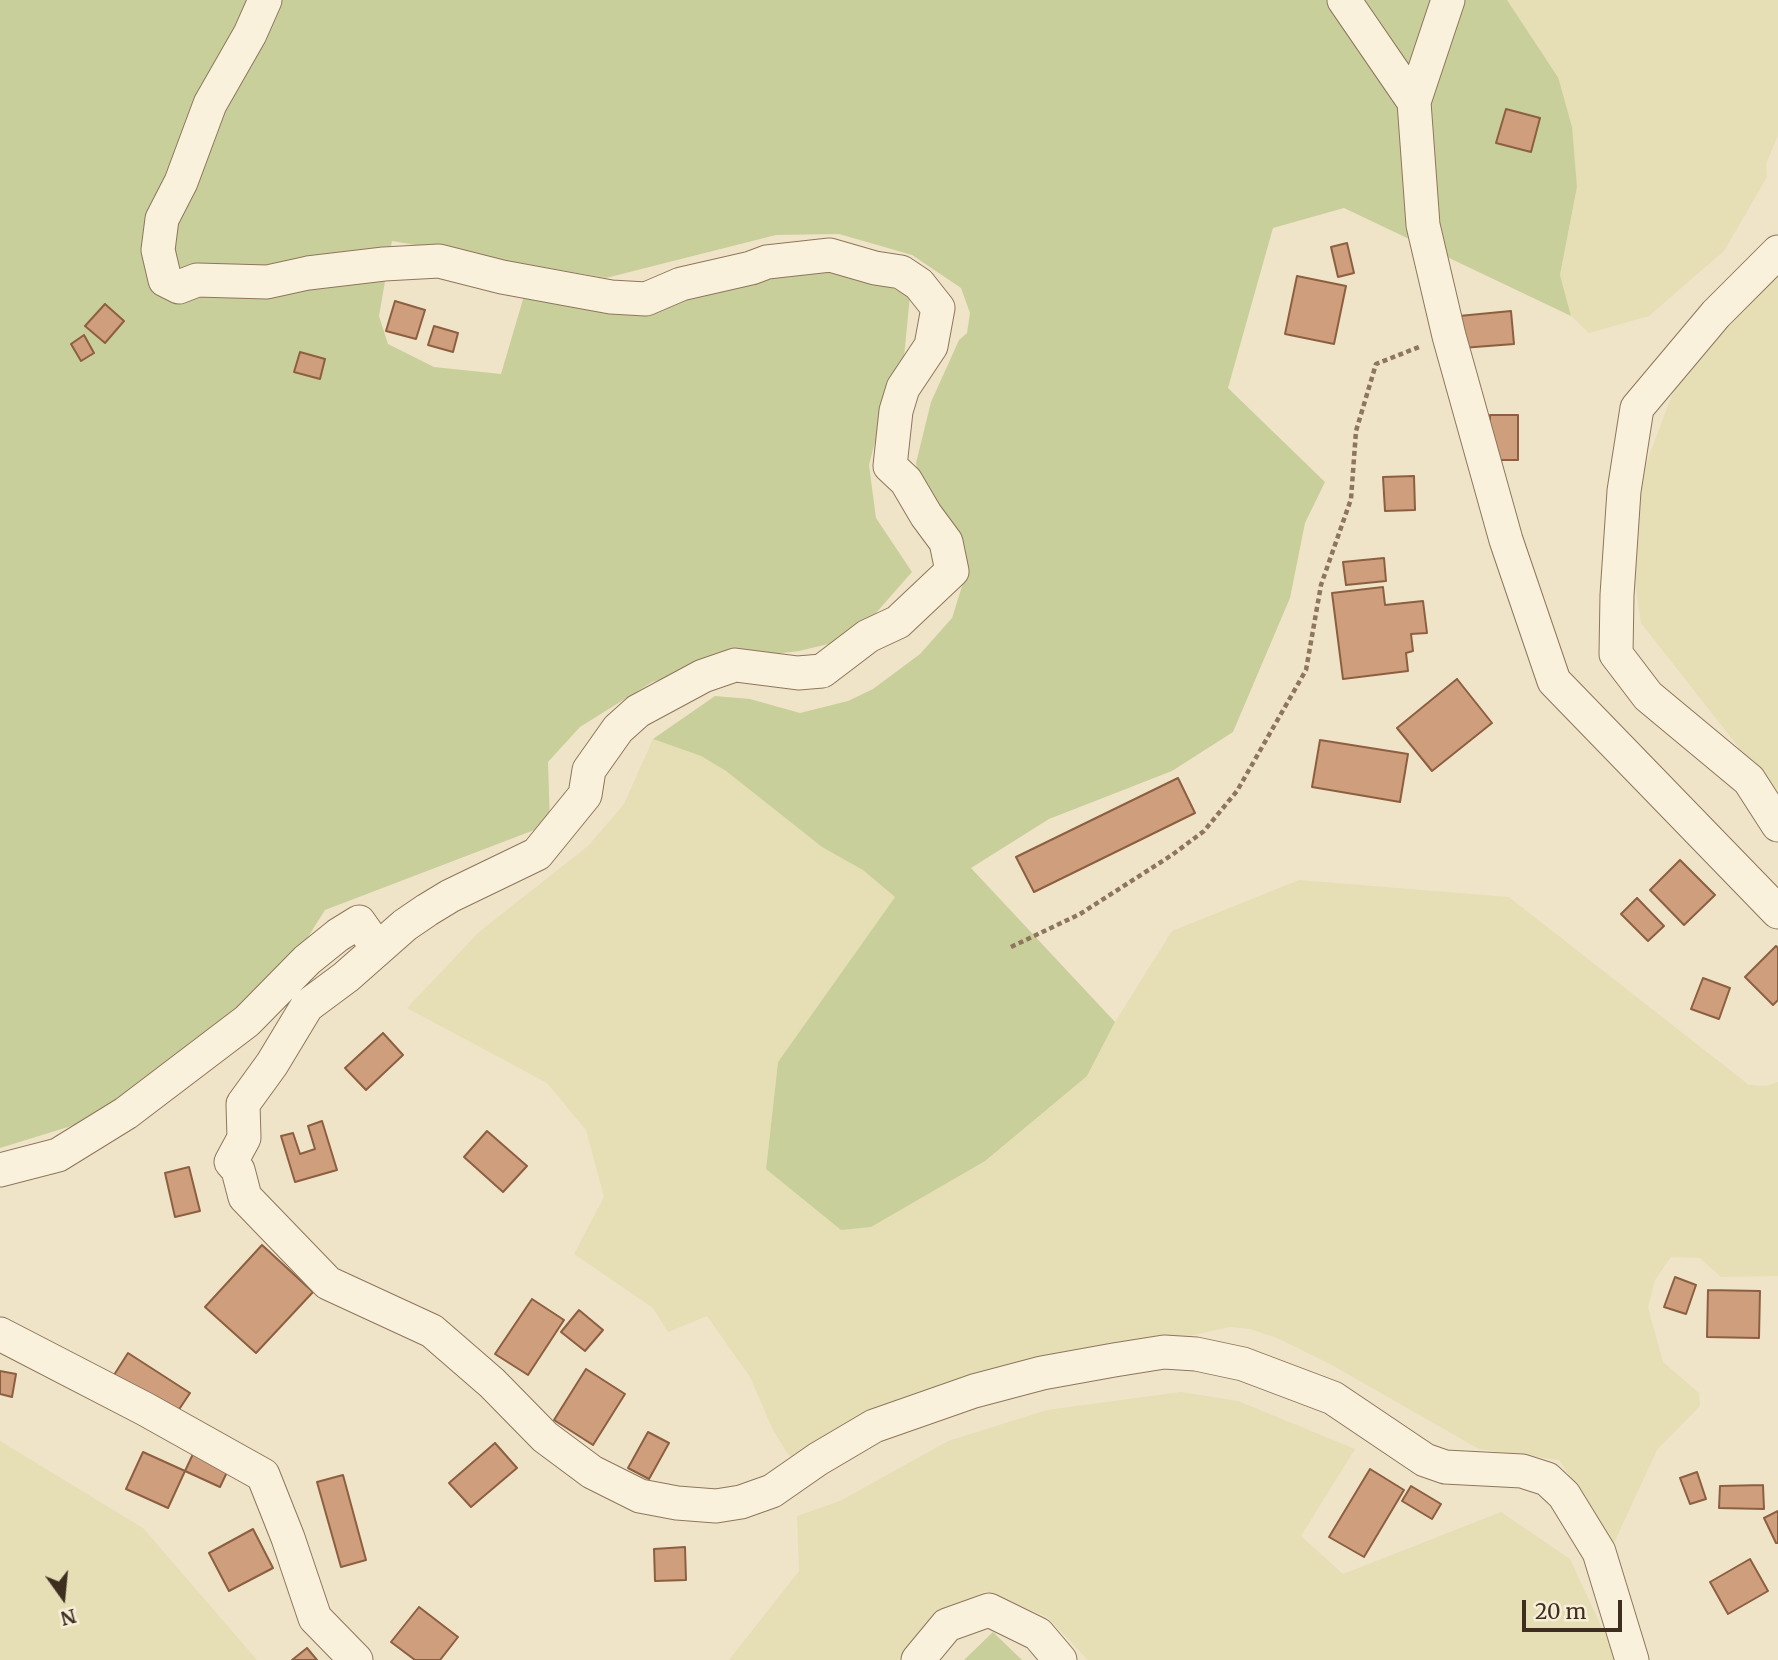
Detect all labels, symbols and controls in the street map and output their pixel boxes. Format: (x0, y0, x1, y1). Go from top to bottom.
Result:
north arrow (28, 1562, 98, 1632)
scale bar (1526, 1586, 1626, 1630)
text: 20 m (1535, 1598, 1586, 1625)
text: N (58, 1604, 79, 1631)

